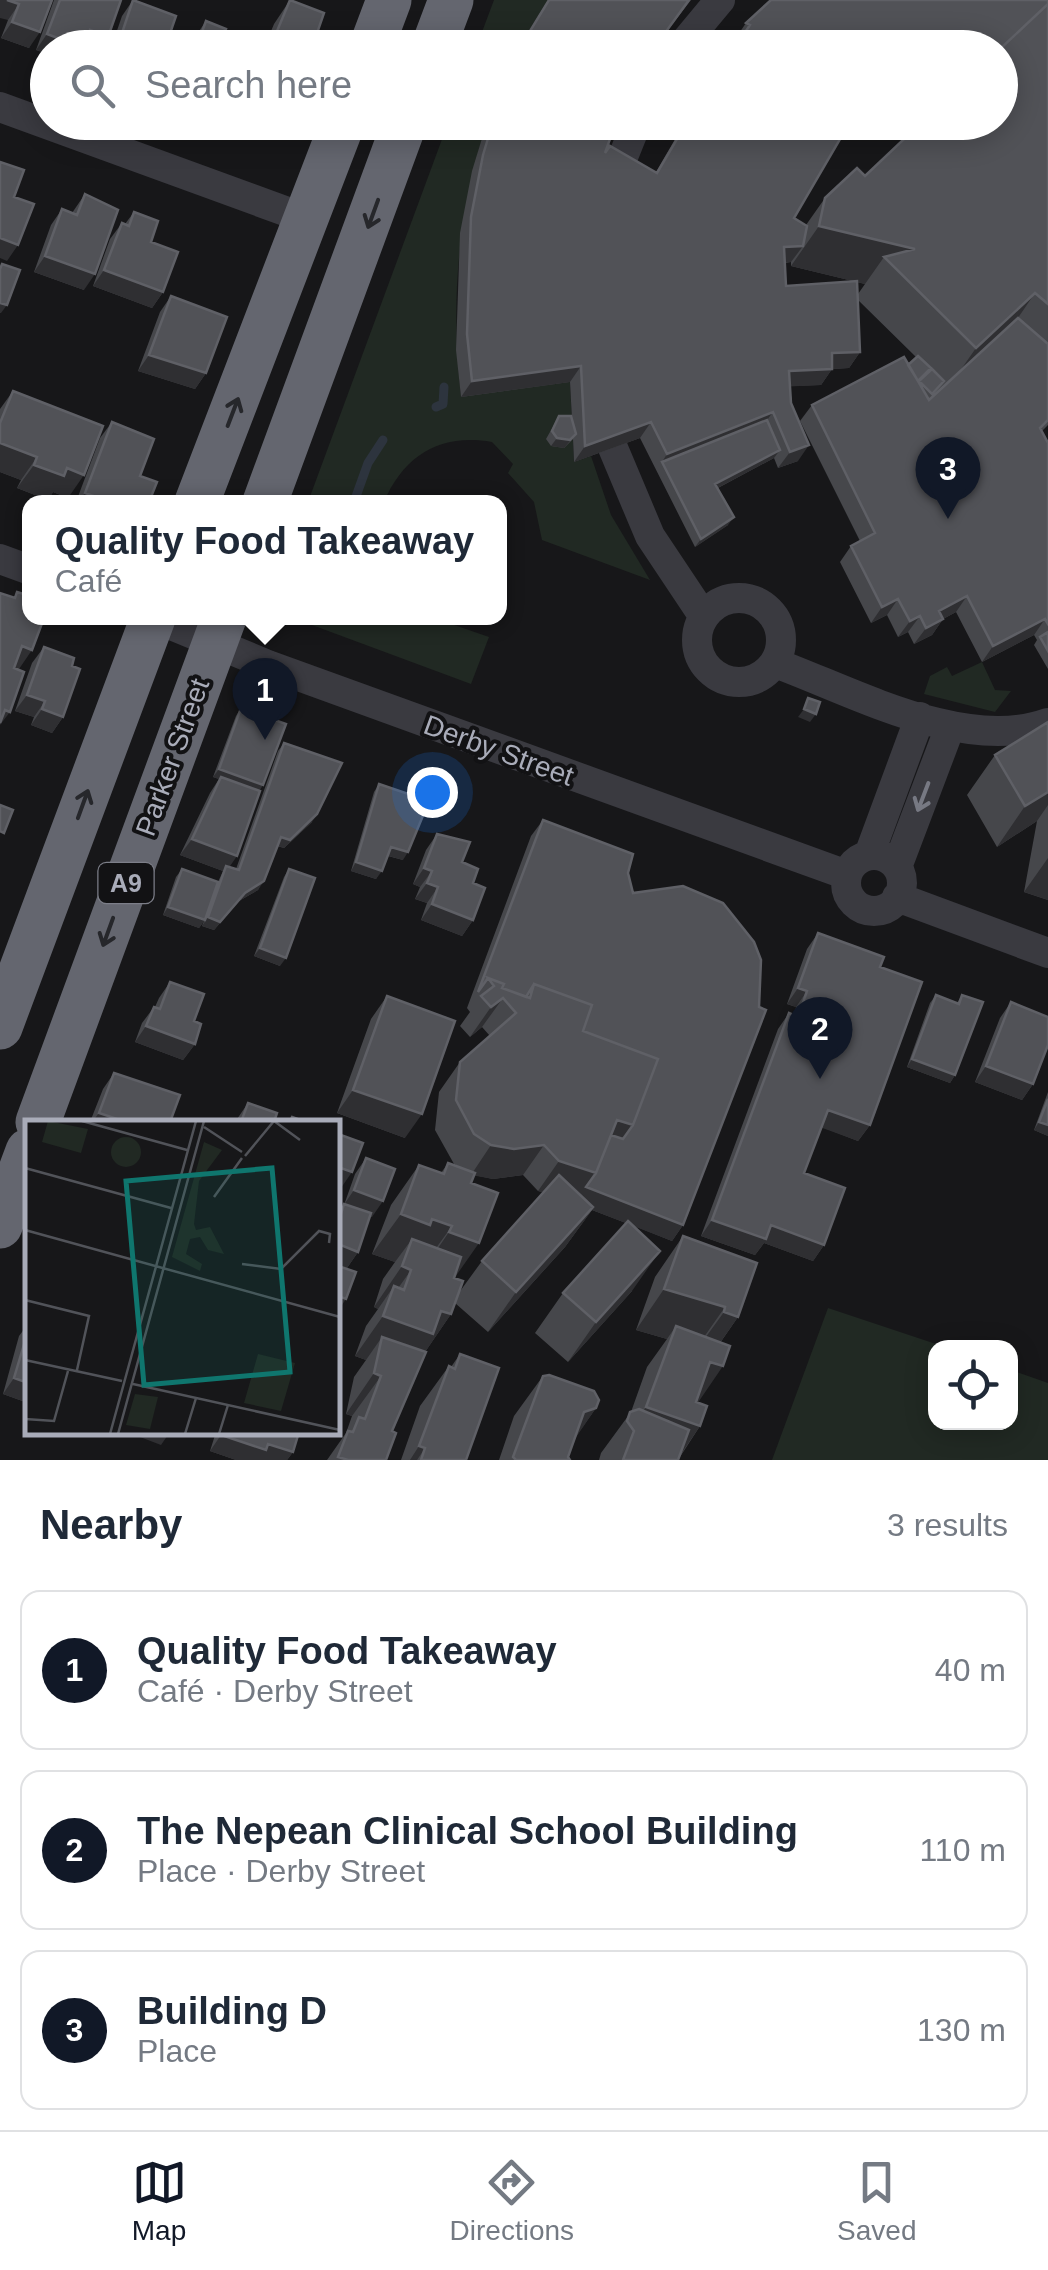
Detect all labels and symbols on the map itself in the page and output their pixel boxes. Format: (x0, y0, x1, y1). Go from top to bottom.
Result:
one-way arrow (363, 198, 381, 229)
one-way arrow (225, 397, 243, 427)
pin: 3 (916, 436, 980, 519)
pin: 1 (232, 658, 298, 740)
street label: Parker Street (130, 674, 215, 840)
street label: Derby Street (420, 709, 578, 792)
your location (407, 767, 458, 818)
one-way arrow (913, 781, 931, 812)
one-way arrow (75, 789, 93, 820)
road number: A9 (98, 863, 154, 903)
one-way arrow (98, 915, 116, 946)
pin: 2 (788, 996, 852, 1079)
inset map (25, 1120, 340, 1435)

